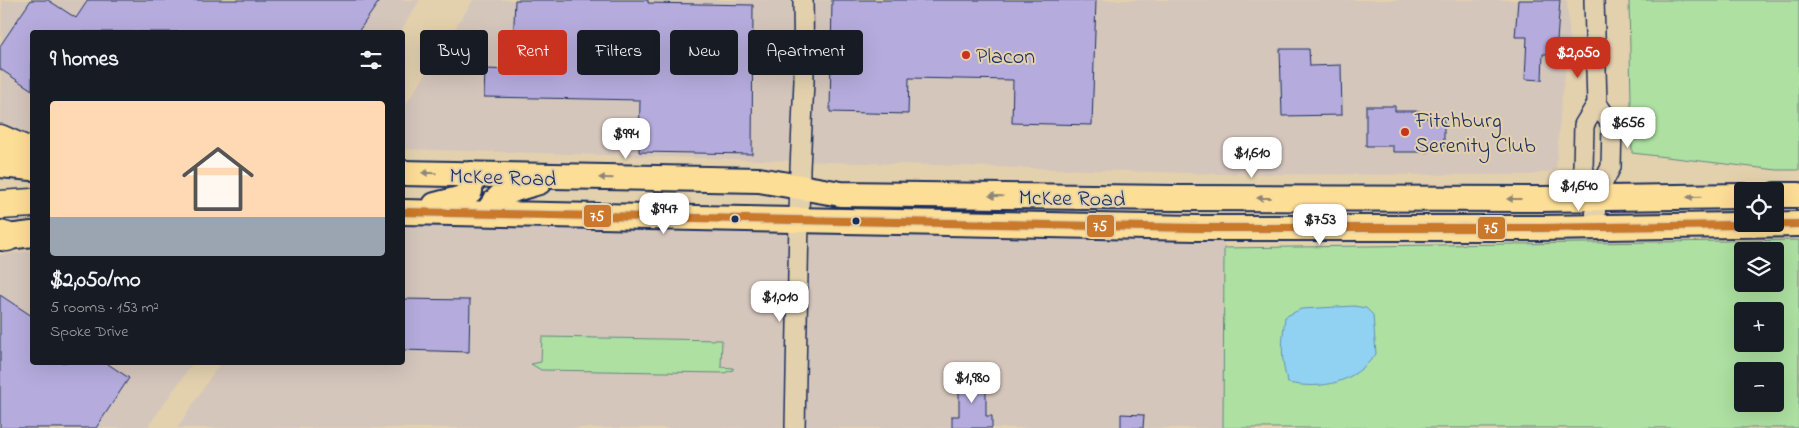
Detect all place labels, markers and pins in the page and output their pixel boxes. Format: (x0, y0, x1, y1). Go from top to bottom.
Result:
pin: $2,050 (1537, 36, 1619, 79)
place label: Placon (976, 42, 1035, 74)
marker: Placon (960, 49, 972, 61)
place label: Fitchburg Serenity Club (1414, 106, 1536, 164)
pin: $656 (1598, 106, 1658, 149)
pin: $994 (596, 118, 656, 160)
marker: Fitchburg Serenity Club (1399, 126, 1411, 138)
pin: $1,610 (1211, 136, 1293, 179)
pin: $1,640 (1538, 170, 1620, 212)
pin: $947 (634, 192, 694, 235)
pin: $753 (1290, 204, 1350, 246)
unlabelled marker (730, 214, 740, 224)
unlabelled marker (851, 216, 861, 226)
pin: $1,010 (739, 280, 821, 323)
pin: $1,980 (931, 362, 1013, 404)

